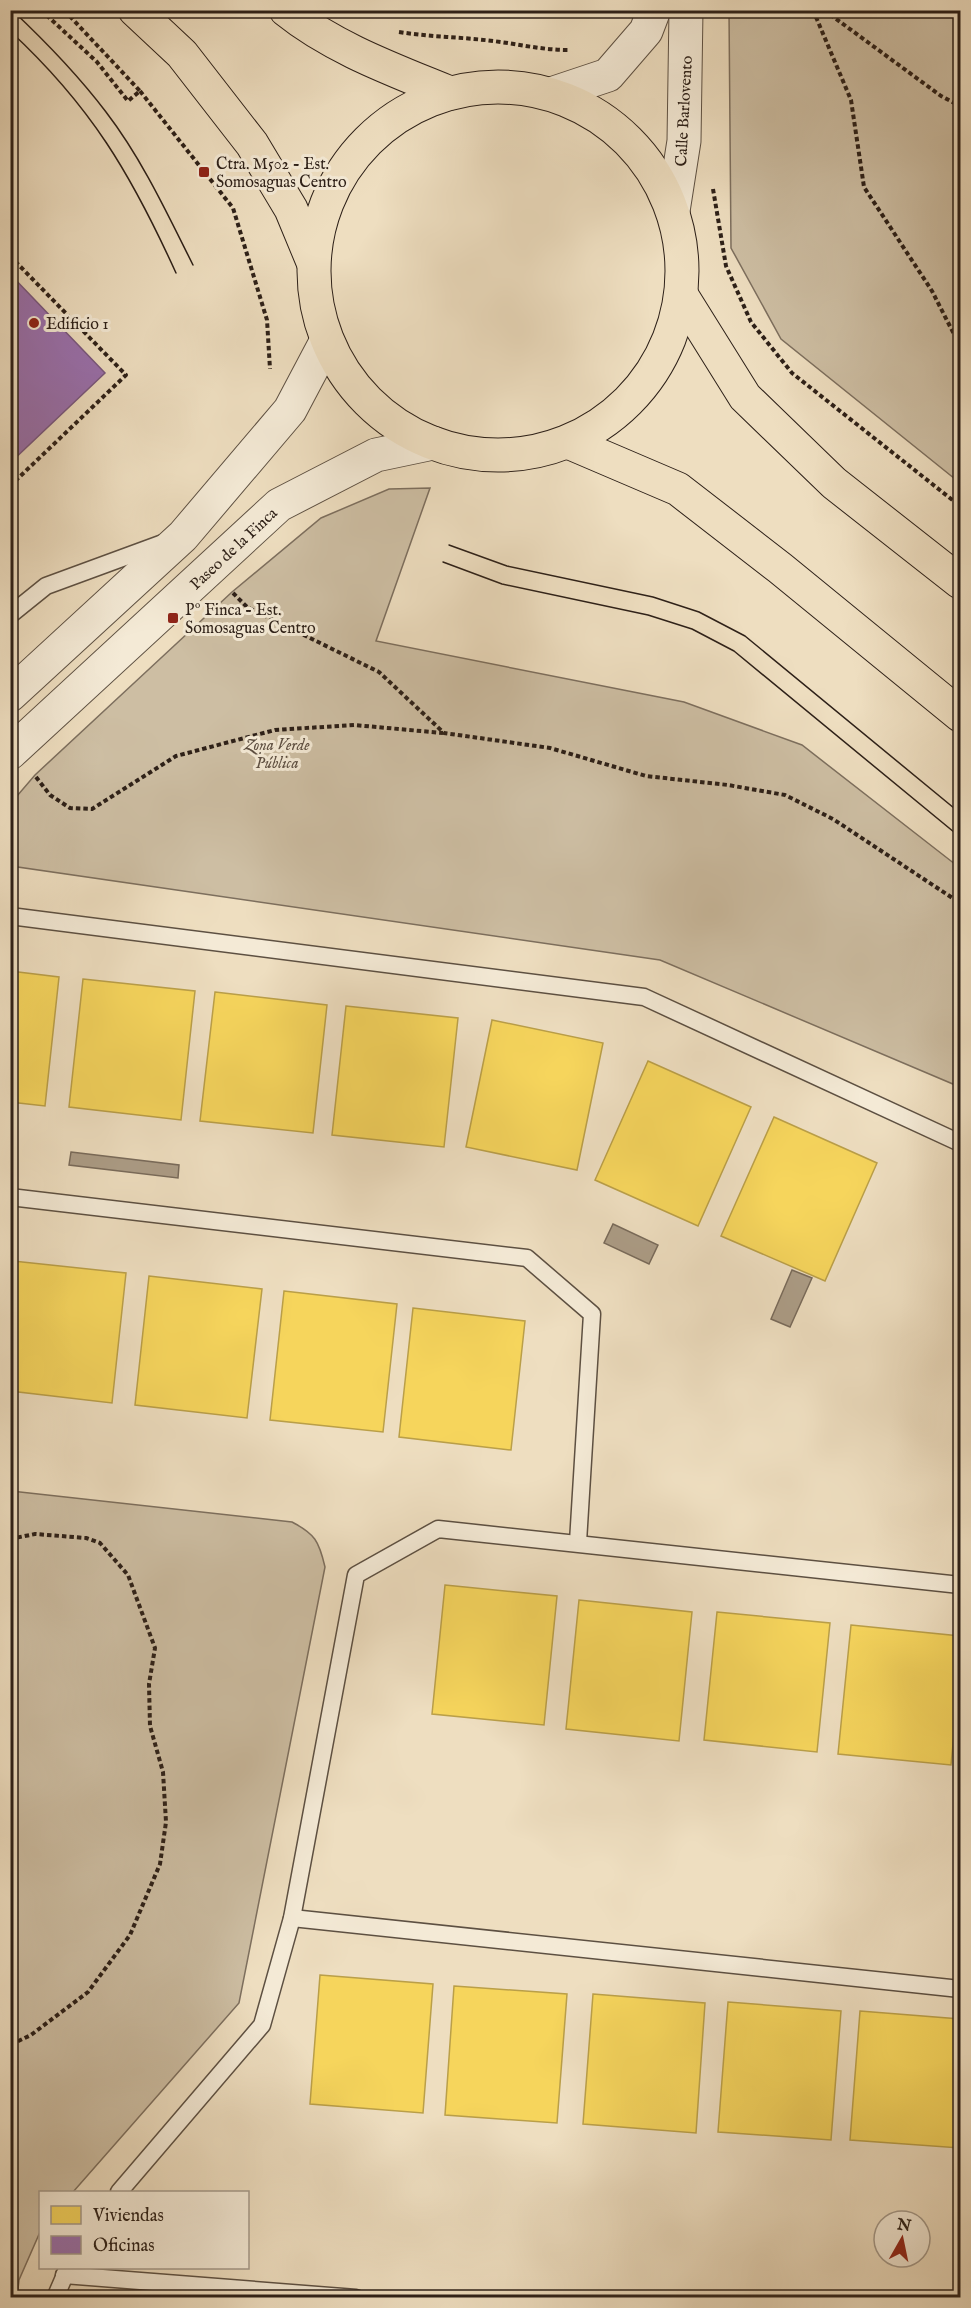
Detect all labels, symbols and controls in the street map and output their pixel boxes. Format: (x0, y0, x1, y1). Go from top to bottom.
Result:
street label: Calle Barlovento (672, 55, 698, 167)
place label: Ctra. M502 - Est. Somosaguas Centro (216, 155, 347, 193)
marker: Ctra. M502 - Est. Somosaguas Centro (197, 165, 211, 179)
place label: Edificio 1 (46, 315, 108, 335)
marker: Edificio 1 (27, 316, 41, 330)
street label: Paseo de la Finca (187, 504, 282, 595)
place label: Pº Finca - Est. Somosaguas Centro (185, 601, 316, 639)
marker: Pº Finca - Est. Somosaguas Centro (166, 611, 180, 625)
park label: Zona Verde Pública (242, 736, 310, 774)
legend (39, 2191, 249, 2269)
text: Viviendas (92, 2205, 164, 2228)
north arrow (872, 2209, 932, 2269)
text: N (895, 2215, 913, 2237)
text: Oficinas (93, 2235, 155, 2258)

